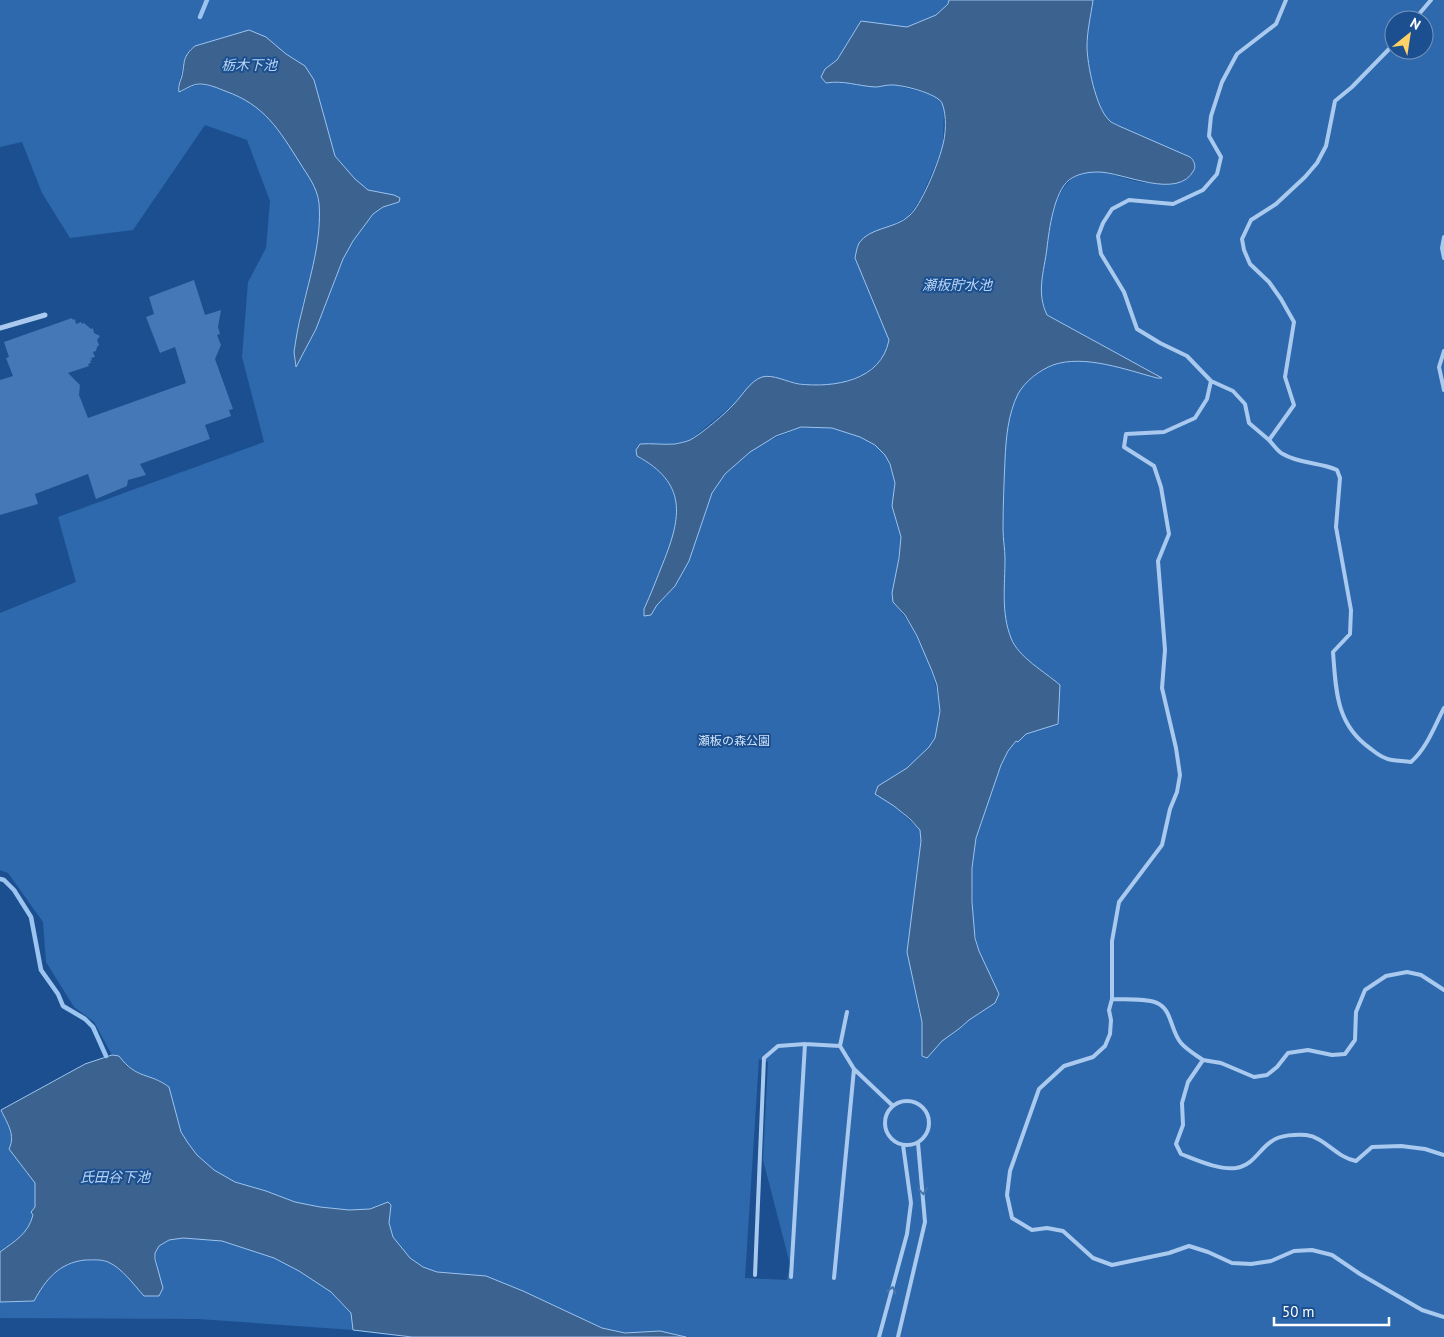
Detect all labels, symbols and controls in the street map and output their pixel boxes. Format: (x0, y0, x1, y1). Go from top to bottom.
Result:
north arrow (1384, 10, 1434, 60)
text: N (1407, 14, 1424, 34)
water label: 栃木下池 (221, 56, 279, 74)
water label: 瀬板貯水池 (922, 276, 994, 294)
park label: 瀬板の森公園 (698, 733, 770, 748)
water label: 氏田谷下池 (80, 1168, 152, 1186)
one-way arrow (917, 1188, 928, 1196)
one-way arrow (886, 1286, 896, 1294)
scale bar (1274, 1294, 1389, 1326)
text: 50 m (1282, 1302, 1315, 1321)

